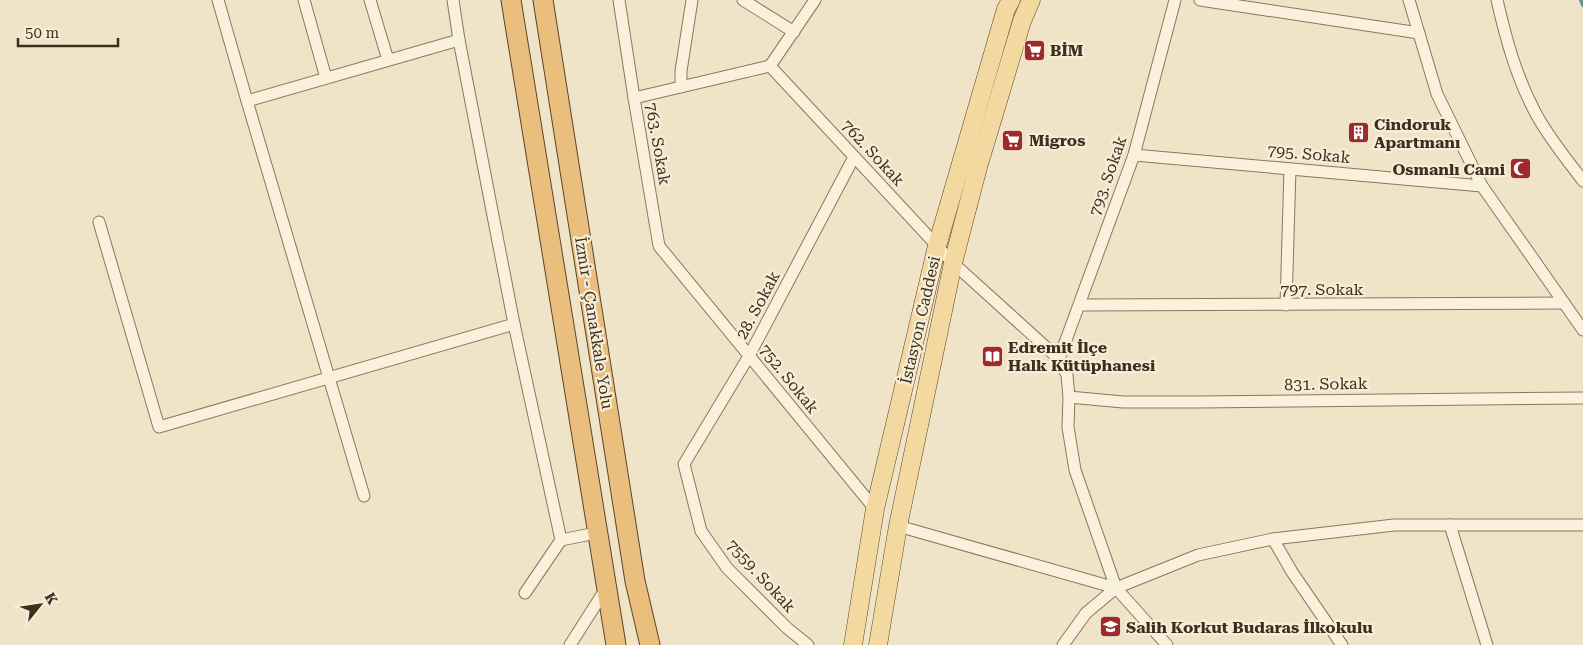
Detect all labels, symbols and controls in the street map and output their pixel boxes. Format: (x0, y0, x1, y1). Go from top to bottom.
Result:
scale bar (18, 15, 118, 47)
text: 50 m (25, 24, 60, 42)
supermarket icon: BİM (1022, 38, 1046, 62)
place label: BİM (1050, 41, 1083, 60)
street label: 763. Sokak (641, 101, 675, 187)
place label: Cindoruk Apartmanı (1374, 115, 1461, 152)
street label: 762. Sokak (838, 116, 908, 190)
building icon: Cindoruk Apartmanı (1346, 121, 1370, 145)
supermarket icon: Migros (1001, 128, 1025, 152)
place label: Migros (1029, 131, 1085, 150)
street label: 793. Sokak (1085, 133, 1131, 219)
street label: 795. Sokak (1267, 141, 1351, 167)
mosque icon: Osmanlı Cami (1509, 157, 1533, 181)
place label: Osmanlı Cami (1392, 160, 1506, 179)
street label: İzmir - Çanakkale Yolu (571, 235, 617, 411)
street label: İstasyon Caddesi (896, 254, 944, 386)
street label: 28. Sokak (732, 268, 784, 342)
street label: 797. Sokak (1280, 280, 1364, 299)
place label: Edremit İlçe Halk Kütüphanesi (1008, 338, 1156, 375)
street label: 752. Sokak (755, 341, 823, 417)
library icon: Edremit İlçe Halk Kütüphanesi (980, 344, 1004, 368)
street label: 831. Sokak (1284, 374, 1368, 394)
street label: 7559. Sokak (723, 536, 799, 616)
north arrow (15, 580, 65, 630)
text: K (42, 590, 61, 607)
school or university icon: Salih Korkut Budaras İlkokulu (1098, 615, 1122, 639)
place label: Salih Korkut Budaras İlkokulu (1126, 618, 1373, 637)

